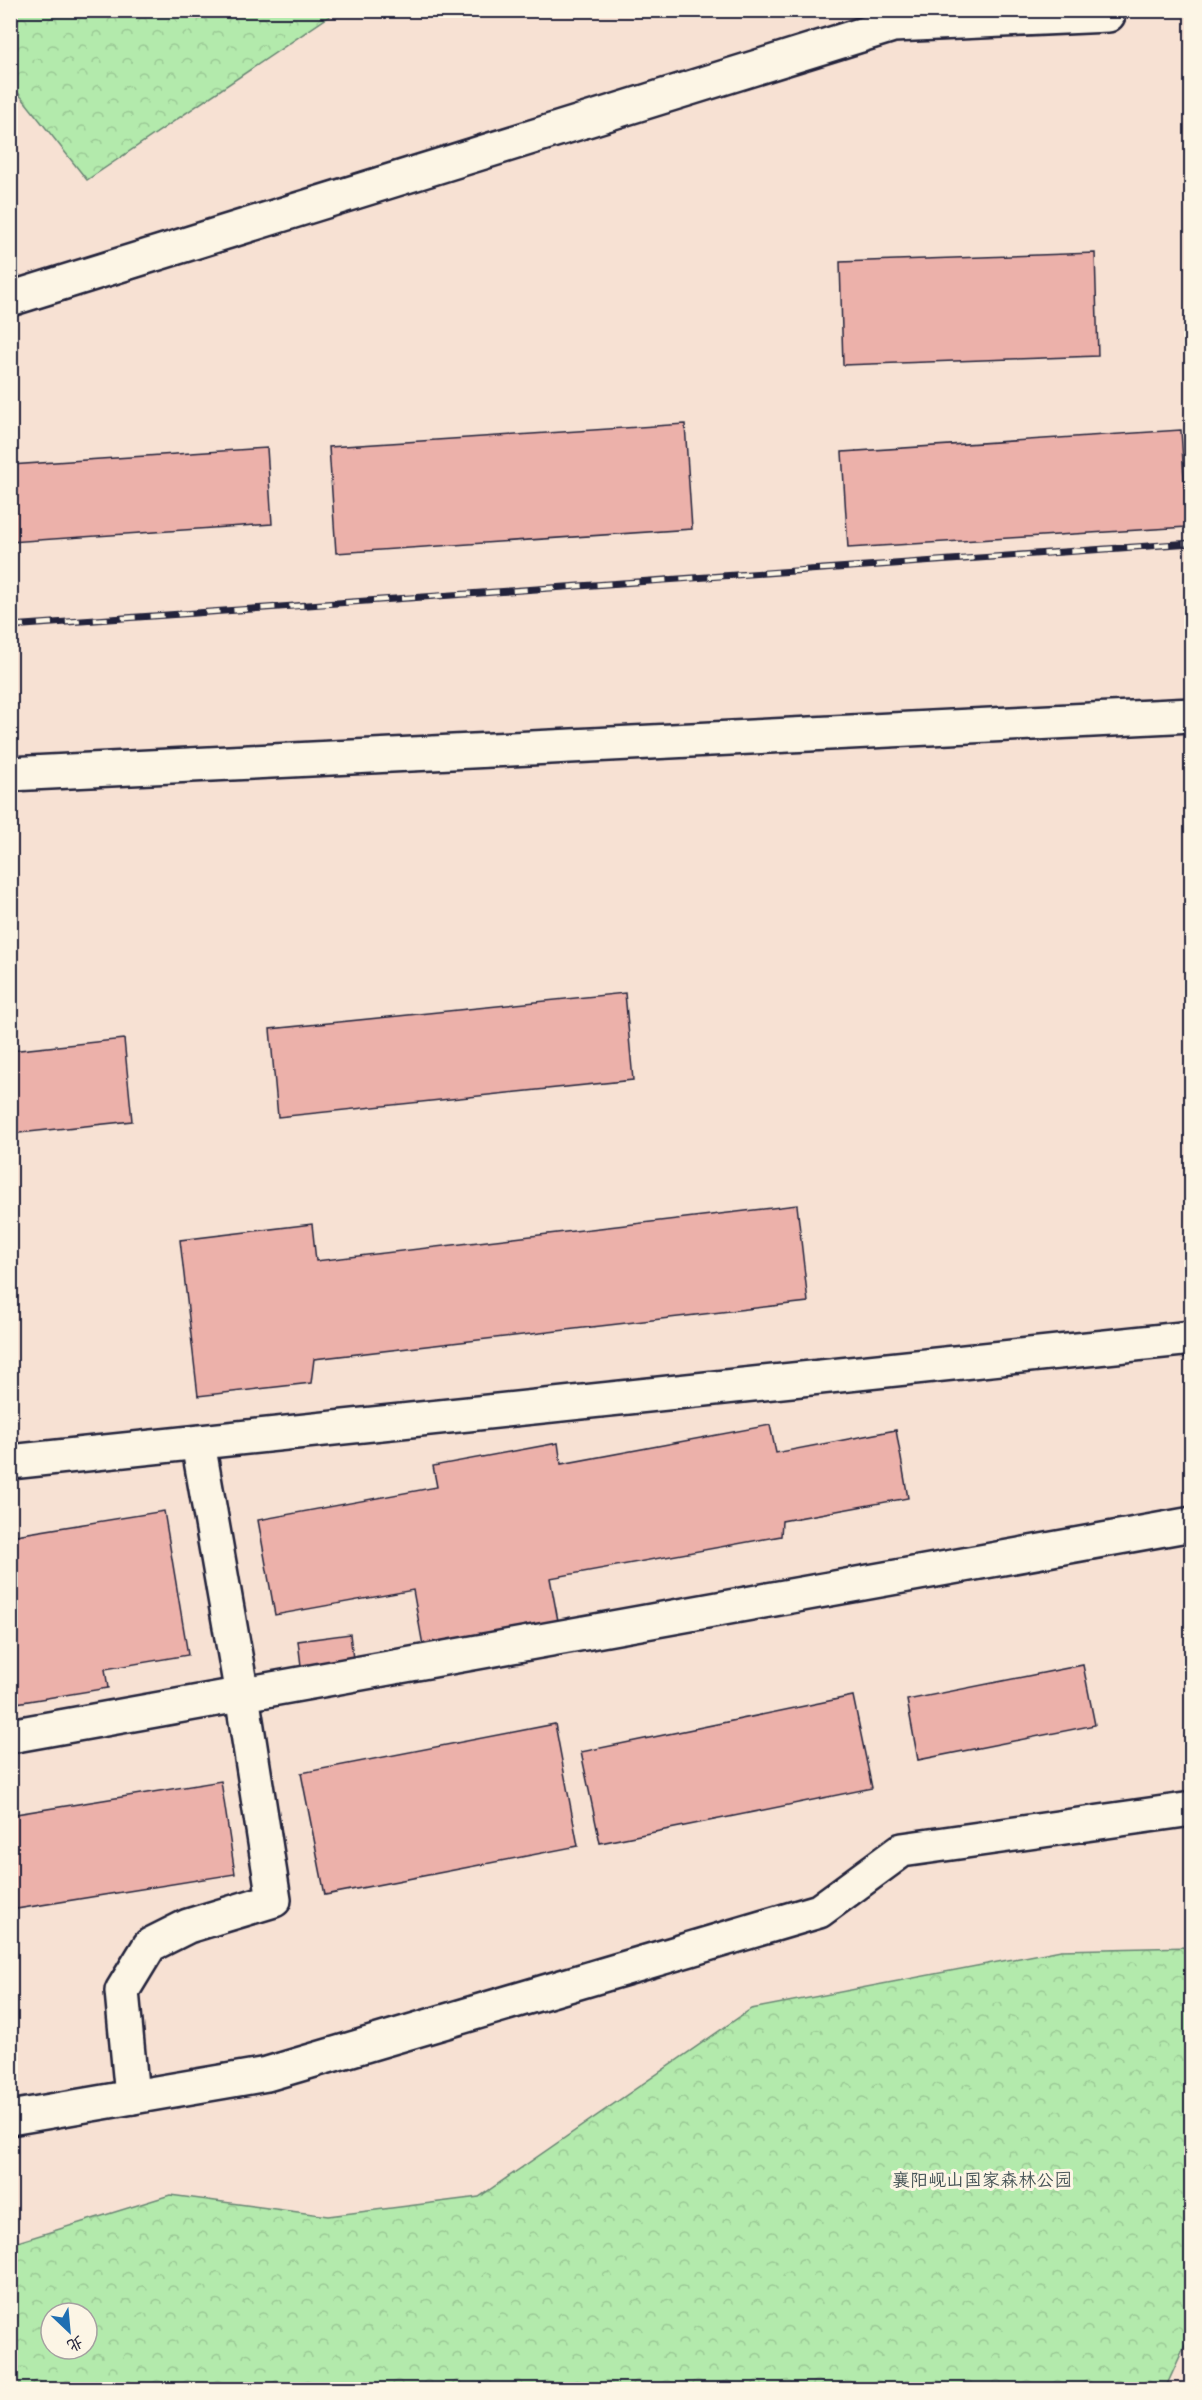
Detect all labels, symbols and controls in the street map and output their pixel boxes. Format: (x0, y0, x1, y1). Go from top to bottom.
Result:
park label: 襄阳岘山国家森林公园 (892, 2167, 1072, 2192)
north arrow (39, 2301, 99, 2361)
text: 北 (64, 2331, 88, 2358)

